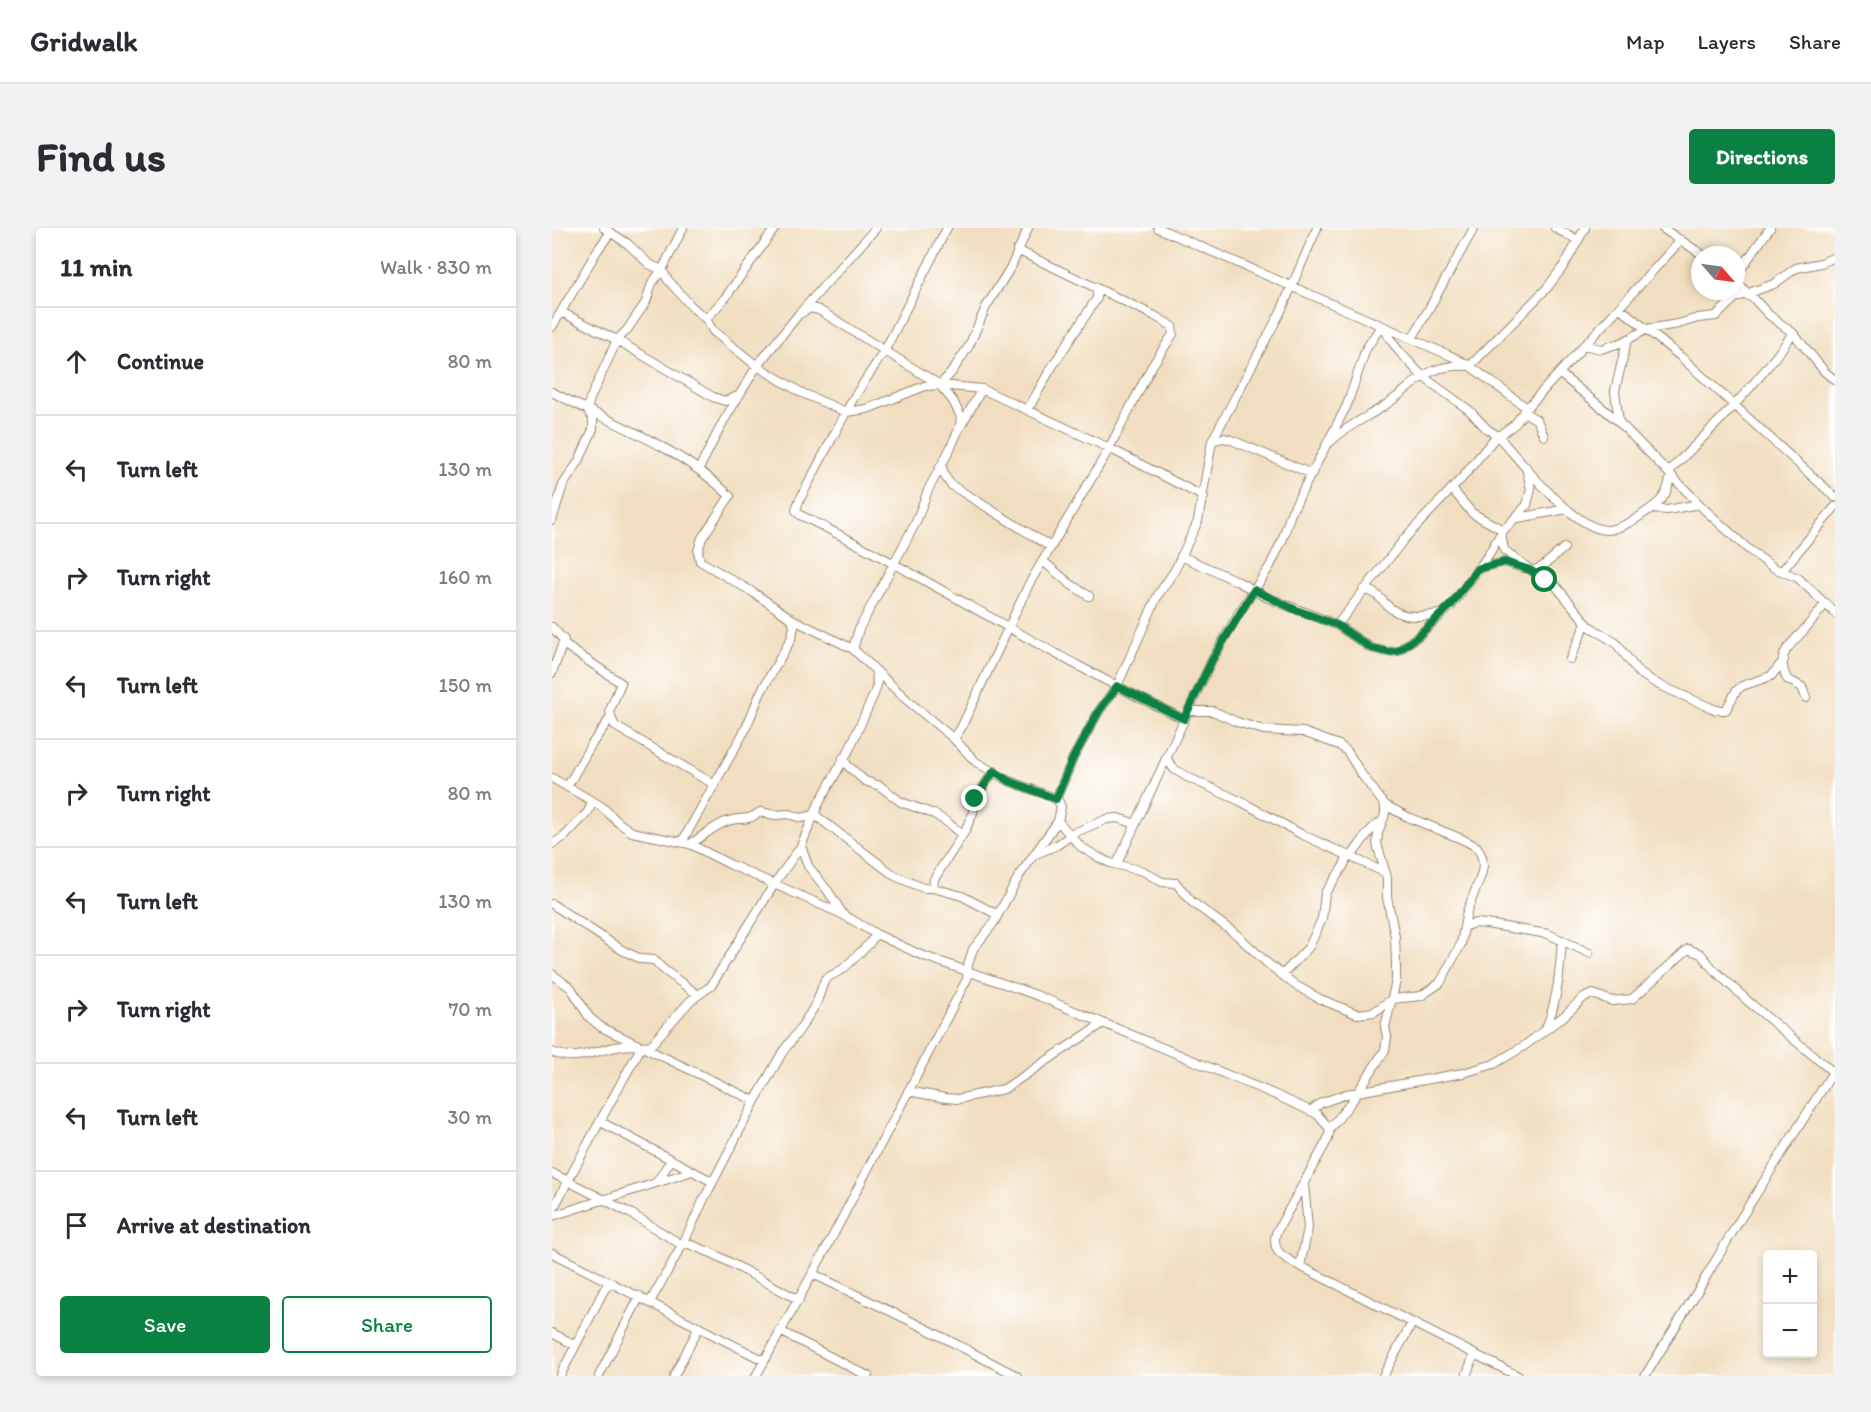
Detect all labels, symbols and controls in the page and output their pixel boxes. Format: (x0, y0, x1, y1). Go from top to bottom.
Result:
text: Gridwalk (30, 24, 138, 58)
text: Map (1626, 29, 1665, 54)
text: Layers (1698, 29, 1756, 54)
text: Share (1789, 29, 1841, 54)
button: Directions (1689, 129, 1835, 184)
text: Find us (36, 131, 166, 182)
north arrow (1691, 246, 1745, 300)
text: 11 min (60, 251, 132, 283)
text: Walk · 830 m (380, 255, 492, 279)
icon: ahead (60, 345, 93, 378)
text: Continue (117, 348, 204, 375)
text: 80 m (447, 349, 492, 373)
icon: left (60, 453, 93, 486)
text: Turn left (117, 456, 198, 483)
text: 130 m (438, 457, 492, 481)
icon: right (60, 561, 93, 594)
text: Turn right (117, 564, 211, 591)
text: 160 m (439, 565, 492, 589)
route start (1531, 566, 1557, 592)
icon: left (60, 669, 93, 702)
text: Turn left (117, 672, 198, 699)
text: 150 m (439, 673, 492, 697)
icon: right (60, 777, 93, 810)
text: Turn right (117, 780, 211, 807)
text: 80 m (447, 781, 492, 805)
route end (961, 785, 987, 811)
icon: left (60, 885, 93, 918)
text: Turn left (117, 888, 198, 915)
text: 130 m (438, 889, 492, 913)
icon: right (60, 993, 93, 1026)
text: Turn right (117, 996, 211, 1023)
text: 70 m (448, 997, 492, 1021)
icon: left (60, 1101, 93, 1134)
text: Turn left (117, 1104, 198, 1131)
text: 30 m (447, 1105, 492, 1129)
icon: arrive (60, 1209, 93, 1242)
text: Arrive at destination (117, 1212, 311, 1239)
map controls (1763, 1250, 1817, 1358)
button: + (1763, 1250, 1817, 1304)
button: Save (60, 1296, 270, 1353)
button: Share (282, 1296, 492, 1353)
button: − (1763, 1304, 1817, 1358)

